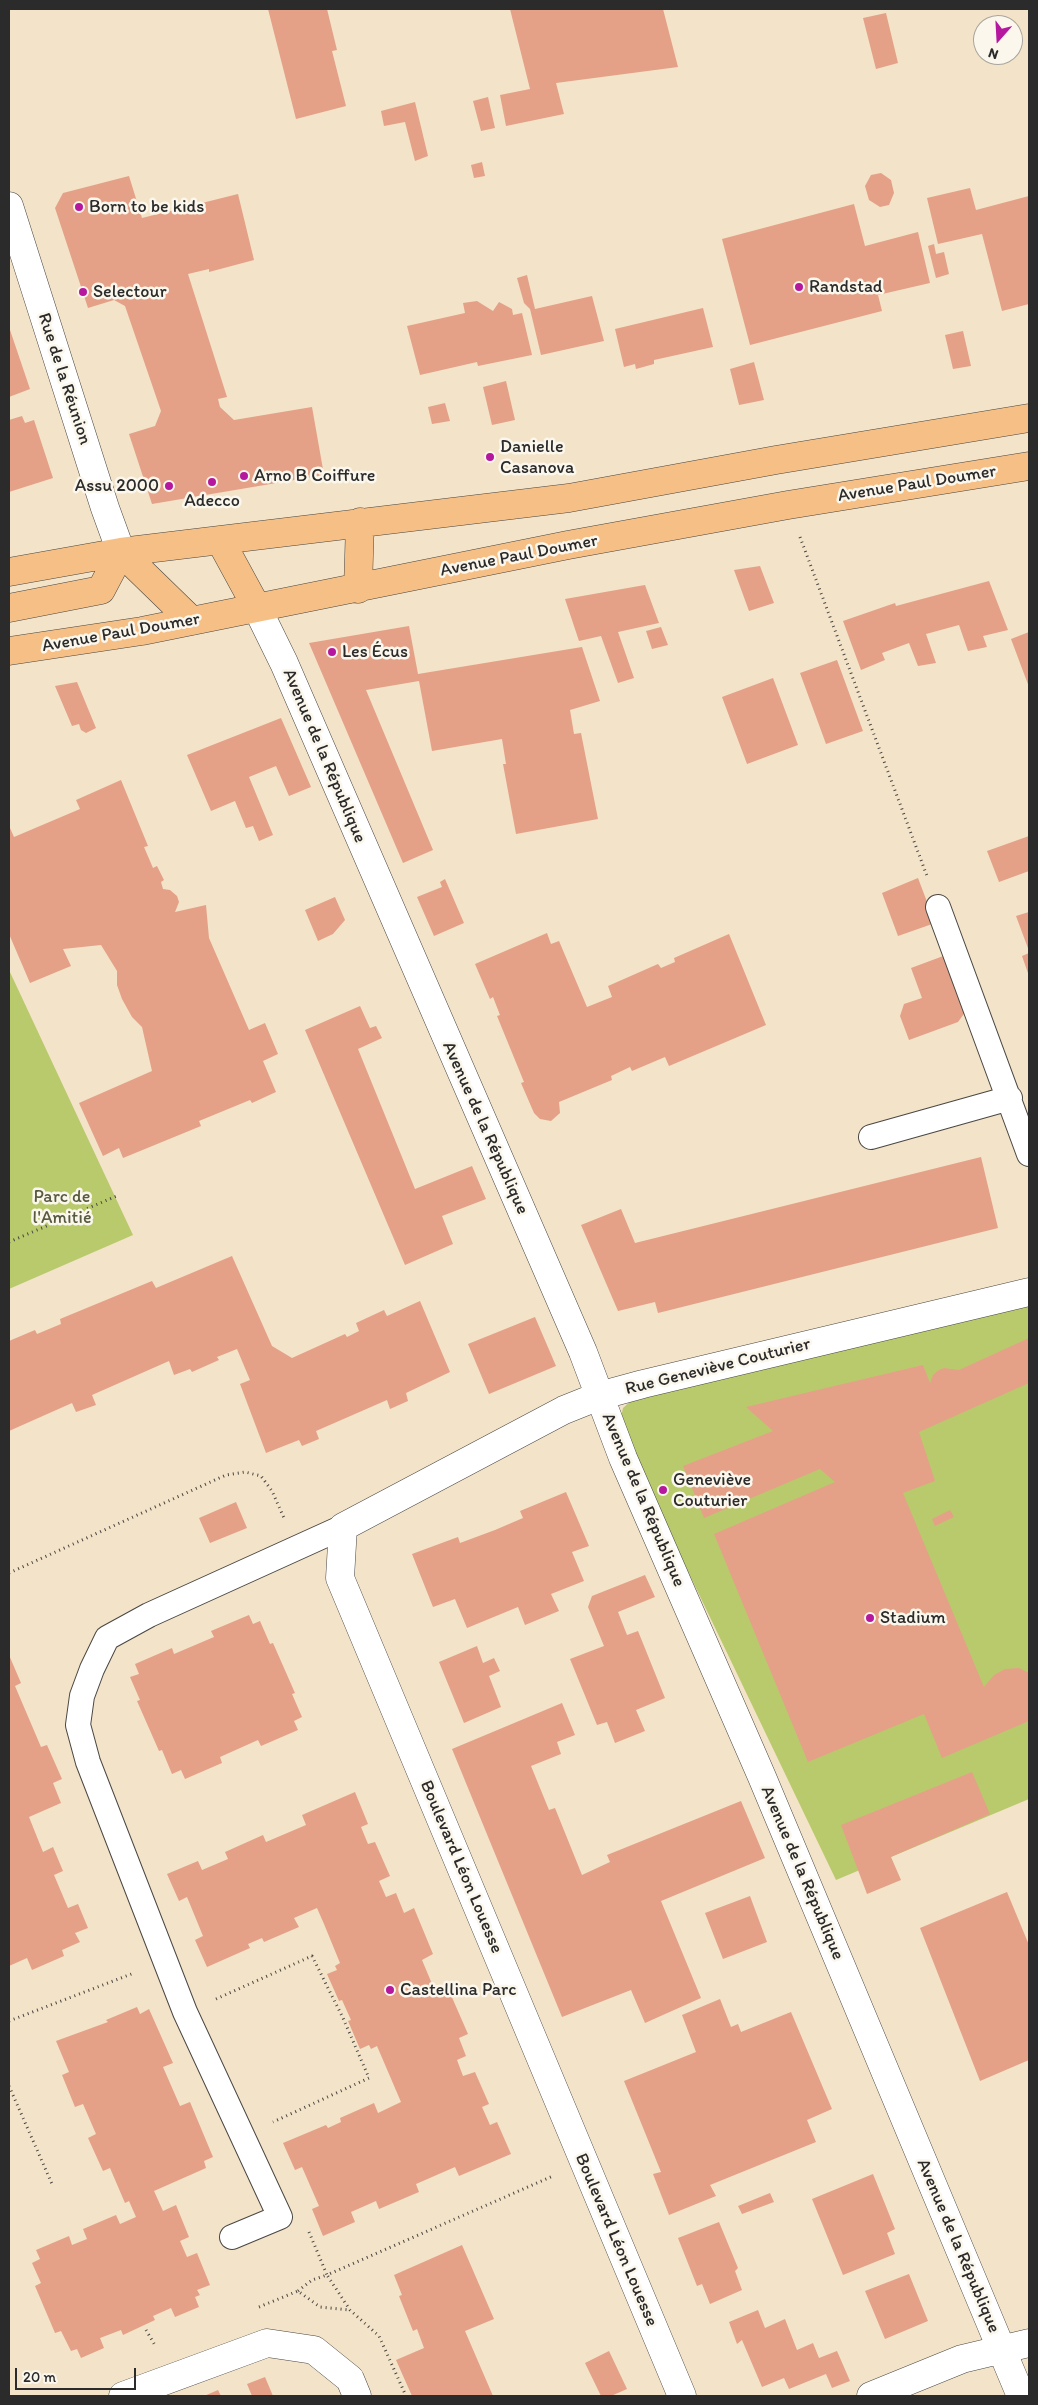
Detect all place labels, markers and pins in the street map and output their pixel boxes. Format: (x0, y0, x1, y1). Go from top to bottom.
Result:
place label: Born to be kids (89, 196, 204, 218)
marker: Born to be kids (73, 201, 85, 213)
place label: Randstad (809, 276, 882, 298)
place label: Selectour (93, 281, 167, 303)
marker: Randstad (793, 281, 805, 293)
marker: Selectour (77, 286, 89, 298)
place label: Danielle Casanova (500, 436, 574, 478)
marker: Danielle Casanova (484, 451, 496, 463)
place label: Arno B Coiffure (254, 465, 375, 487)
marker: Arno B Coiffure (238, 470, 250, 482)
place label: Assu 2000 (75, 475, 159, 497)
marker: Adecco (206, 476, 218, 488)
marker: Assu 2000 (163, 480, 175, 492)
place label: Adecco (184, 490, 240, 512)
place label: Les Écus (342, 641, 408, 663)
marker: Les Écus (326, 646, 338, 658)
place label: Geneviève Couturier (673, 1469, 751, 1512)
marker: Geneviève Couturier (657, 1484, 669, 1496)
place label: Stadium (880, 1607, 946, 1629)
marker: Stadium (864, 1612, 876, 1624)
place label: Castellina Parc (400, 1979, 516, 2001)
marker: Castellina Parc (384, 1984, 396, 1996)

